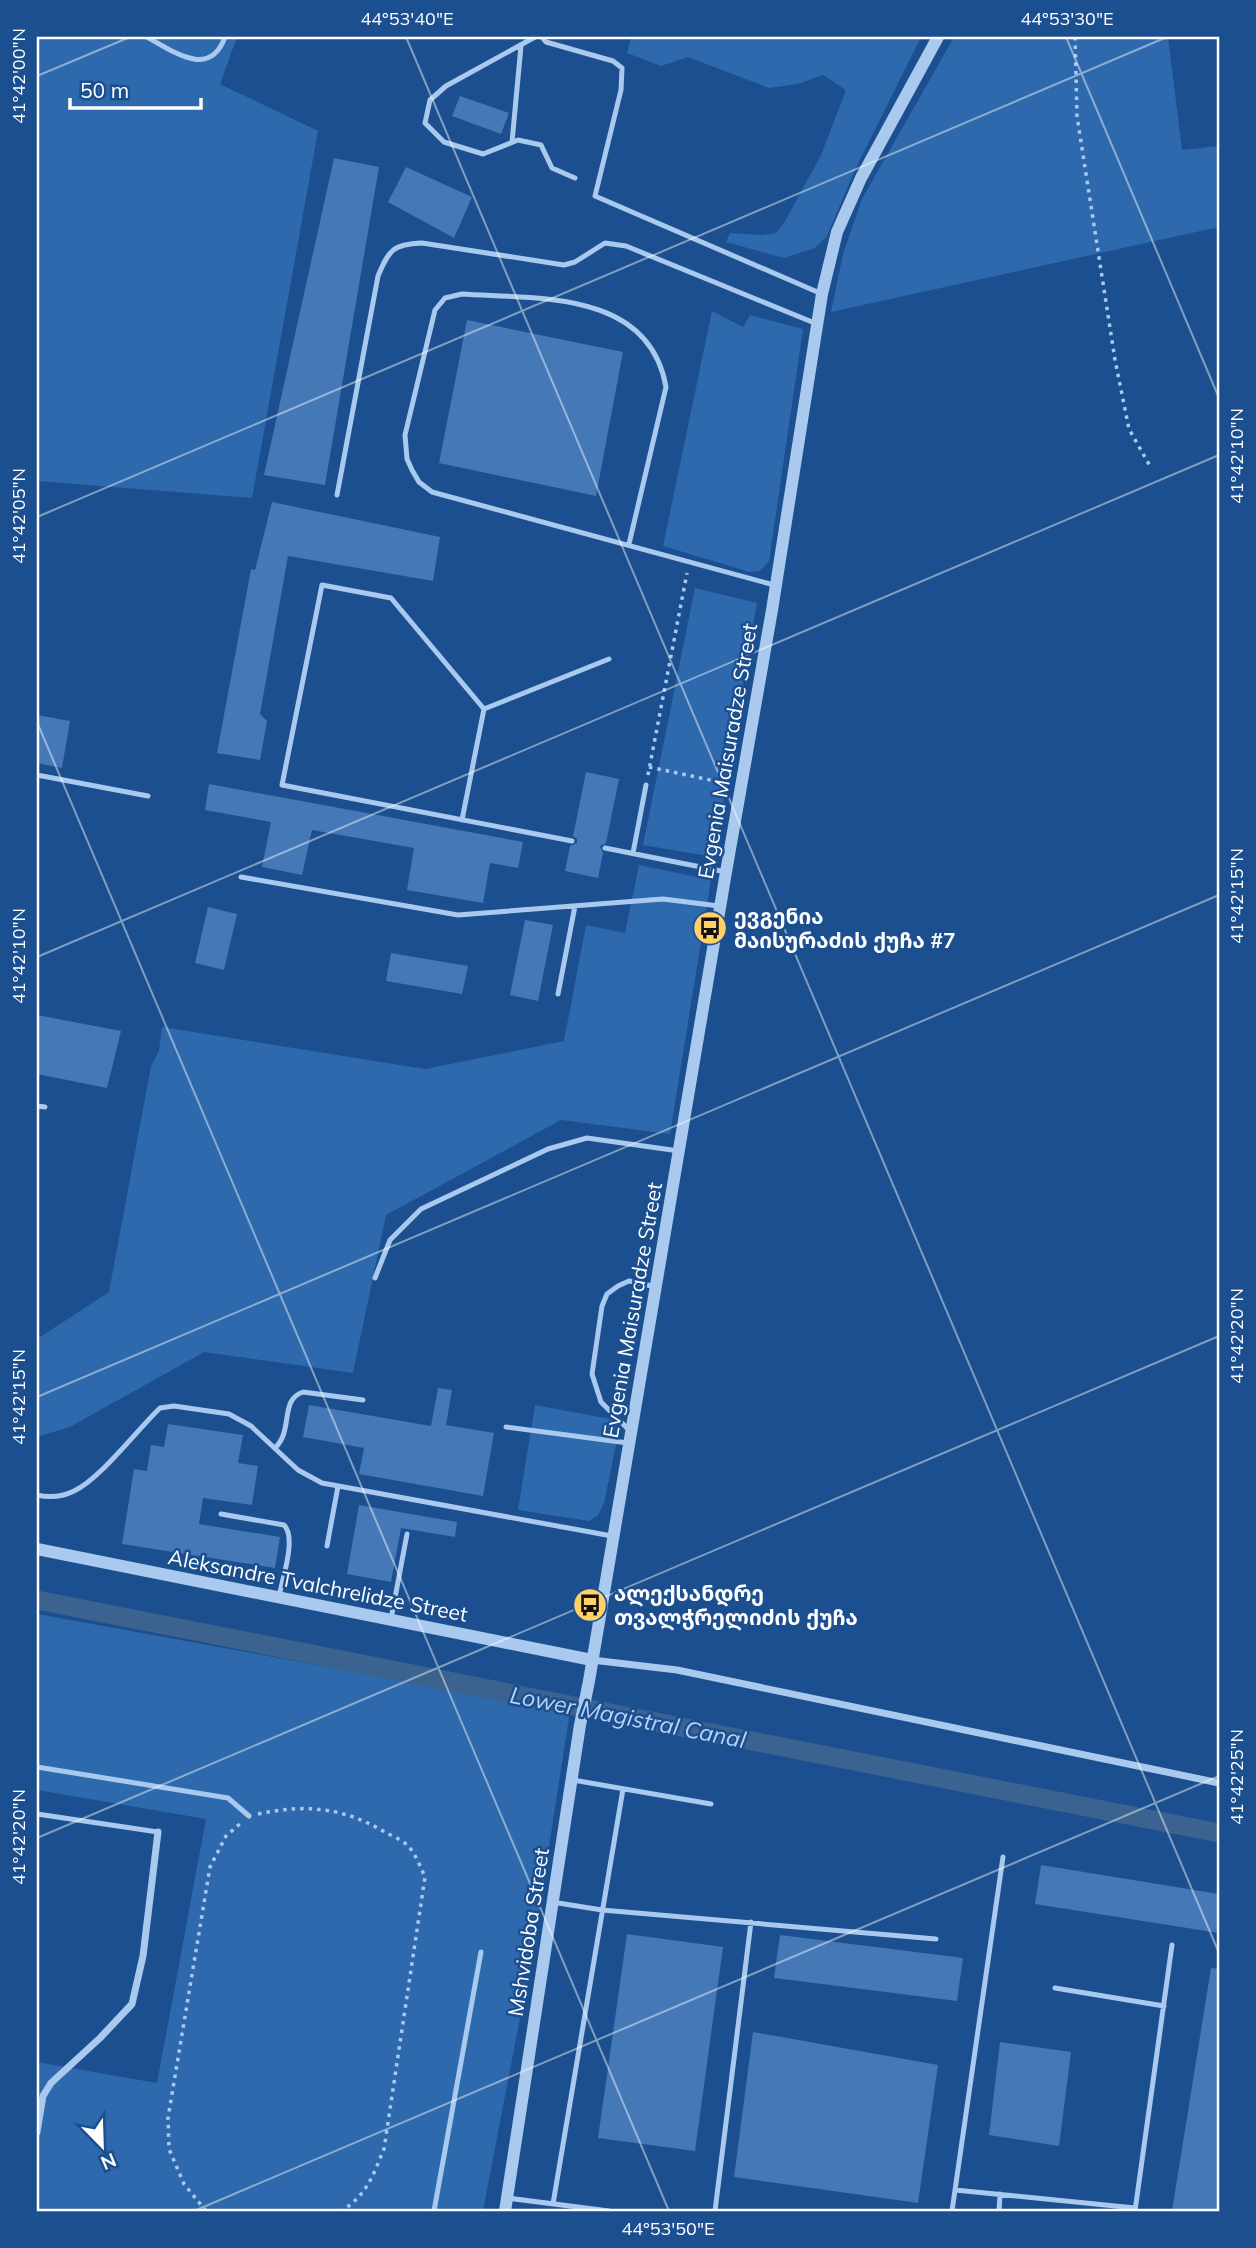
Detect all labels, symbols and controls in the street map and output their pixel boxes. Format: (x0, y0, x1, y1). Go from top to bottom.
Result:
text: 44°53'40"E (360, 7, 454, 30)
text: 44°53'30"E (1020, 7, 1114, 30)
text: 41°42'00"N (7, 28, 30, 124)
scale bar (70, 66, 201, 110)
text: 50 m (80, 77, 129, 103)
text: 41°42'10"N (1225, 408, 1248, 504)
text: 41°42'05"N (7, 468, 30, 564)
street label: Evgenia Maisuradze Street (692, 621, 762, 881)
text: 41°42'15"N (1225, 848, 1248, 944)
place label: ევგენია მაისურაძის ქუჩა #7 (734, 903, 956, 953)
text: 41°42'10"N (7, 908, 30, 1004)
bus stop icon: ევგენია მაისურაძის ქუჩა #7 (691, 909, 729, 947)
street label: Evgenia Maisuradze Street (597, 1180, 667, 1440)
text: 41°42'20"N (1225, 1288, 1248, 1384)
text: 41°42'15"N (7, 1349, 30, 1445)
street label: Aleksandre Tvalchrelidze Street (166, 1543, 470, 1627)
place label: ალექსანდრე თვალჭრელიძის ქუჩა (614, 1580, 858, 1631)
bus stop icon: ალექსანდრე თვალჭრელიძის ქუჩა (571, 1586, 609, 1624)
water label: Lower Magistral Canal (508, 1680, 749, 1754)
text: 41°42'25"N (1225, 1729, 1248, 1825)
text: 41°42'20"N (7, 1789, 30, 1885)
street label: Mshvidoba Street (502, 1846, 554, 2018)
north arrow (66, 2112, 136, 2182)
text: N (97, 2148, 120, 2175)
text: 44°53'50"E (621, 2217, 715, 2240)

